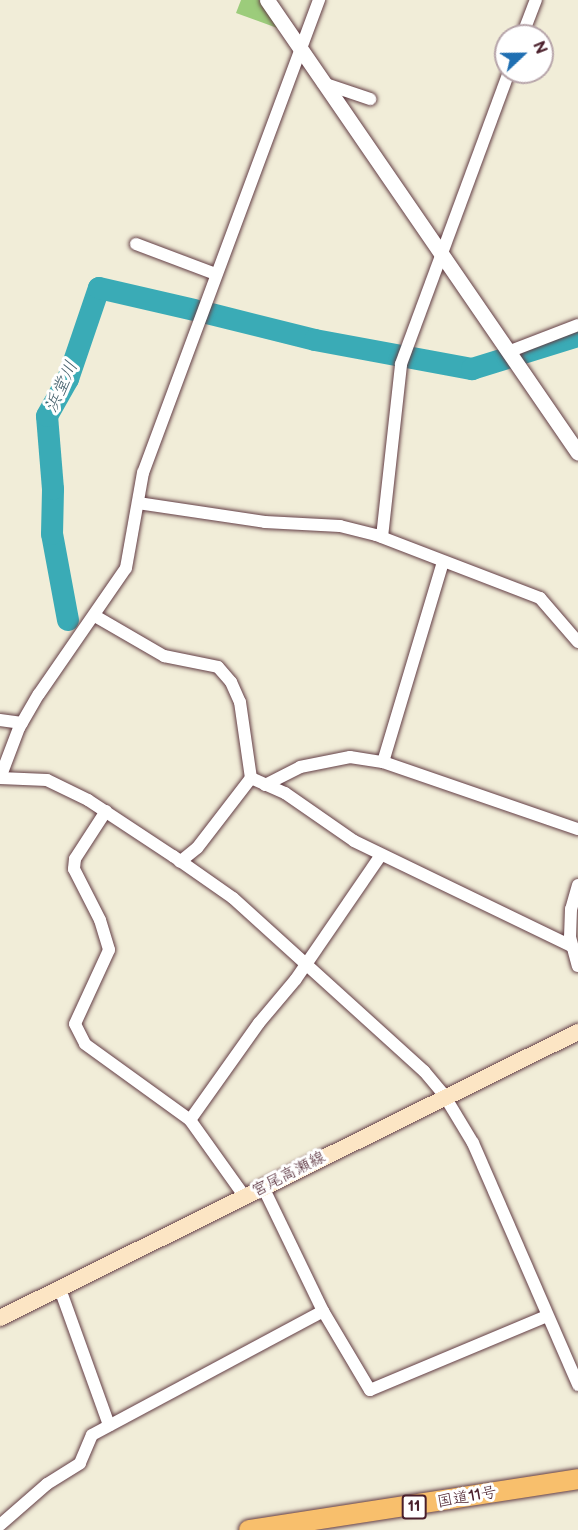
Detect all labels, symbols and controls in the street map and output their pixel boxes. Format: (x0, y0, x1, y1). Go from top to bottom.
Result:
north arrow (494, 24, 554, 84)
text: N (528, 39, 550, 57)
water label: 浜堂川 (41, 358, 83, 416)
street label: 宮尾高瀬線 (249, 1148, 329, 1202)
street label: 国道11号 (436, 1483, 498, 1513)
road number: 11 (400, 1495, 428, 1519)

